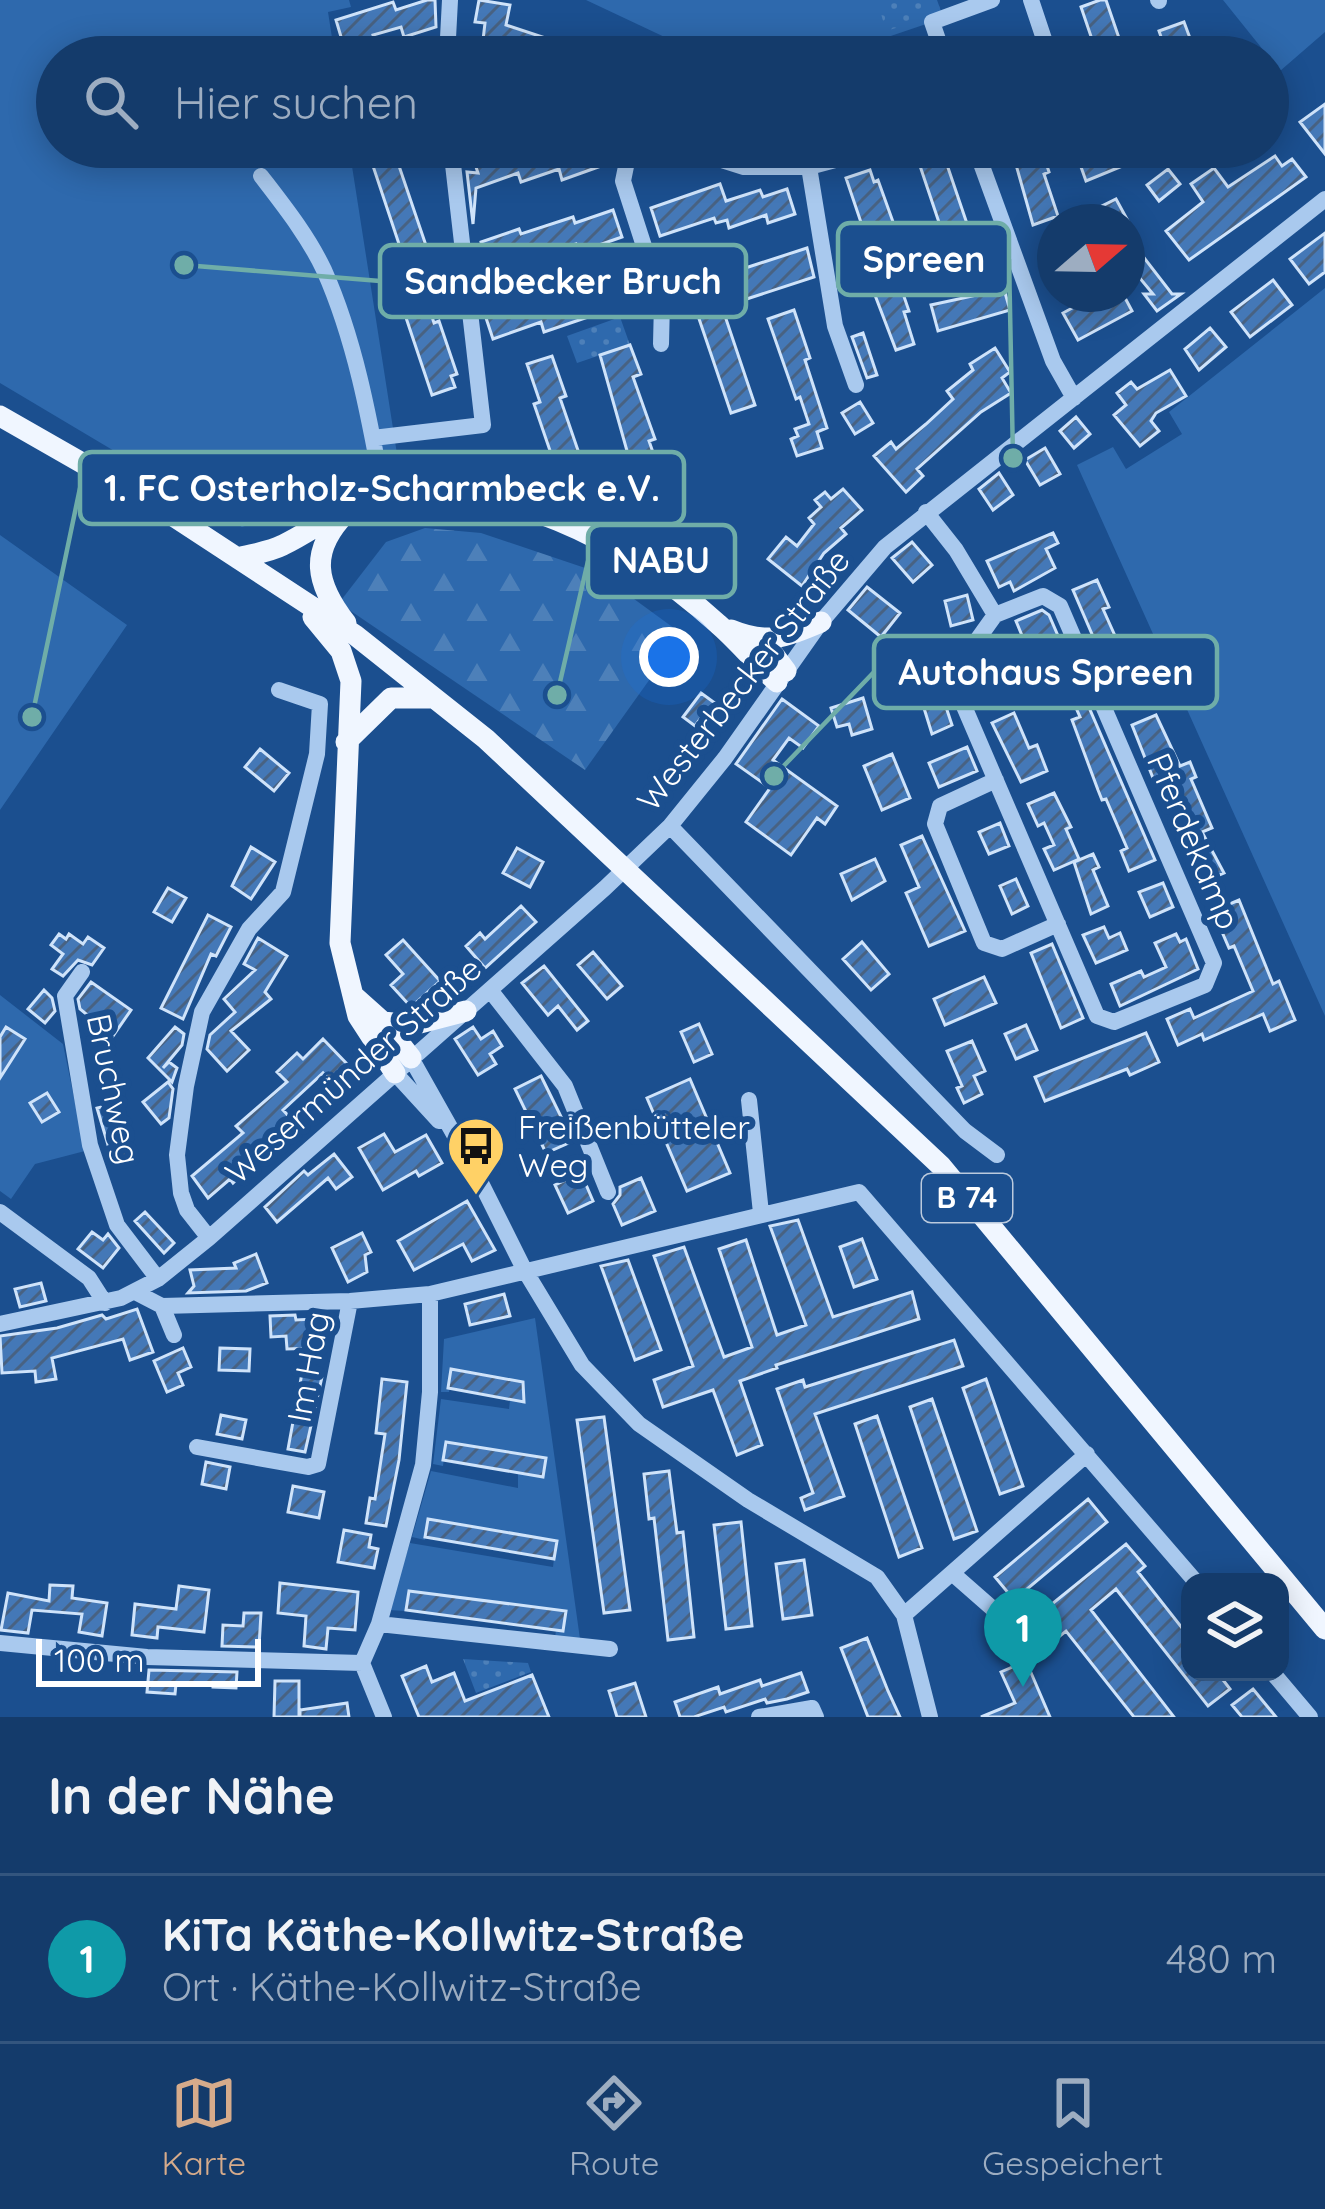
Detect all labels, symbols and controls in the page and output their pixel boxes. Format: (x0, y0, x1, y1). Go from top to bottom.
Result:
search box (36, 36, 1289, 168)
icon: search (78, 69, 144, 135)
text: Hier suchen (174, 74, 418, 130)
north arrow (1037, 204, 1145, 312)
callout: Spreen (838, 223, 1009, 295)
text: Spreen (863, 236, 985, 281)
callout: Sandbecker Bruch (380, 245, 746, 317)
text: Sandbecker Bruch (404, 258, 722, 303)
callout: 1. FC Osterholz-Scharmbeck e.V. (80, 452, 684, 524)
text: 1. FC Osterholz-Scharmbeck e.V. (104, 465, 660, 510)
callout: NABU (588, 525, 735, 597)
text: NABU (612, 537, 710, 582)
street label: Westerbecker Straße (627, 540, 858, 819)
your location (639, 627, 699, 687)
callout: Autohaus Spreen (874, 636, 1217, 708)
text: Autohaus Spreen (898, 649, 1194, 694)
street label: Pferdekamp (1139, 747, 1250, 935)
street label: Wesermünder Straße (216, 947, 489, 1192)
street label: Bruchweg (79, 1010, 150, 1168)
place label: Freißenbütteler Weg (518, 1106, 750, 1185)
bus stop icon: Freißenbütteler Weg (445, 1115, 507, 1197)
road number: B 74 (922, 1174, 1012, 1222)
street label: Im Hag (278, 1308, 337, 1425)
map controls (1181, 1573, 1289, 1681)
button: layers (1181, 1573, 1289, 1681)
pin: 1 (984, 1588, 1062, 1687)
scale bar (36, 1633, 261, 1686)
text: 100 m (54, 1639, 145, 1680)
text: In der Nähe (48, 1763, 335, 1827)
text: KiTa Käthe-Kollwitz-Straße (162, 1906, 745, 1962)
text: 1 (79, 1934, 95, 1983)
text: 480 m (1166, 1934, 1277, 1983)
text: Ort · Käthe-Kollwitz-Straße (162, 1962, 642, 2011)
tab: Karte (161, 2070, 246, 2183)
tab: Route (569, 2070, 659, 2183)
tab: Gespeichert (982, 2070, 1164, 2183)

